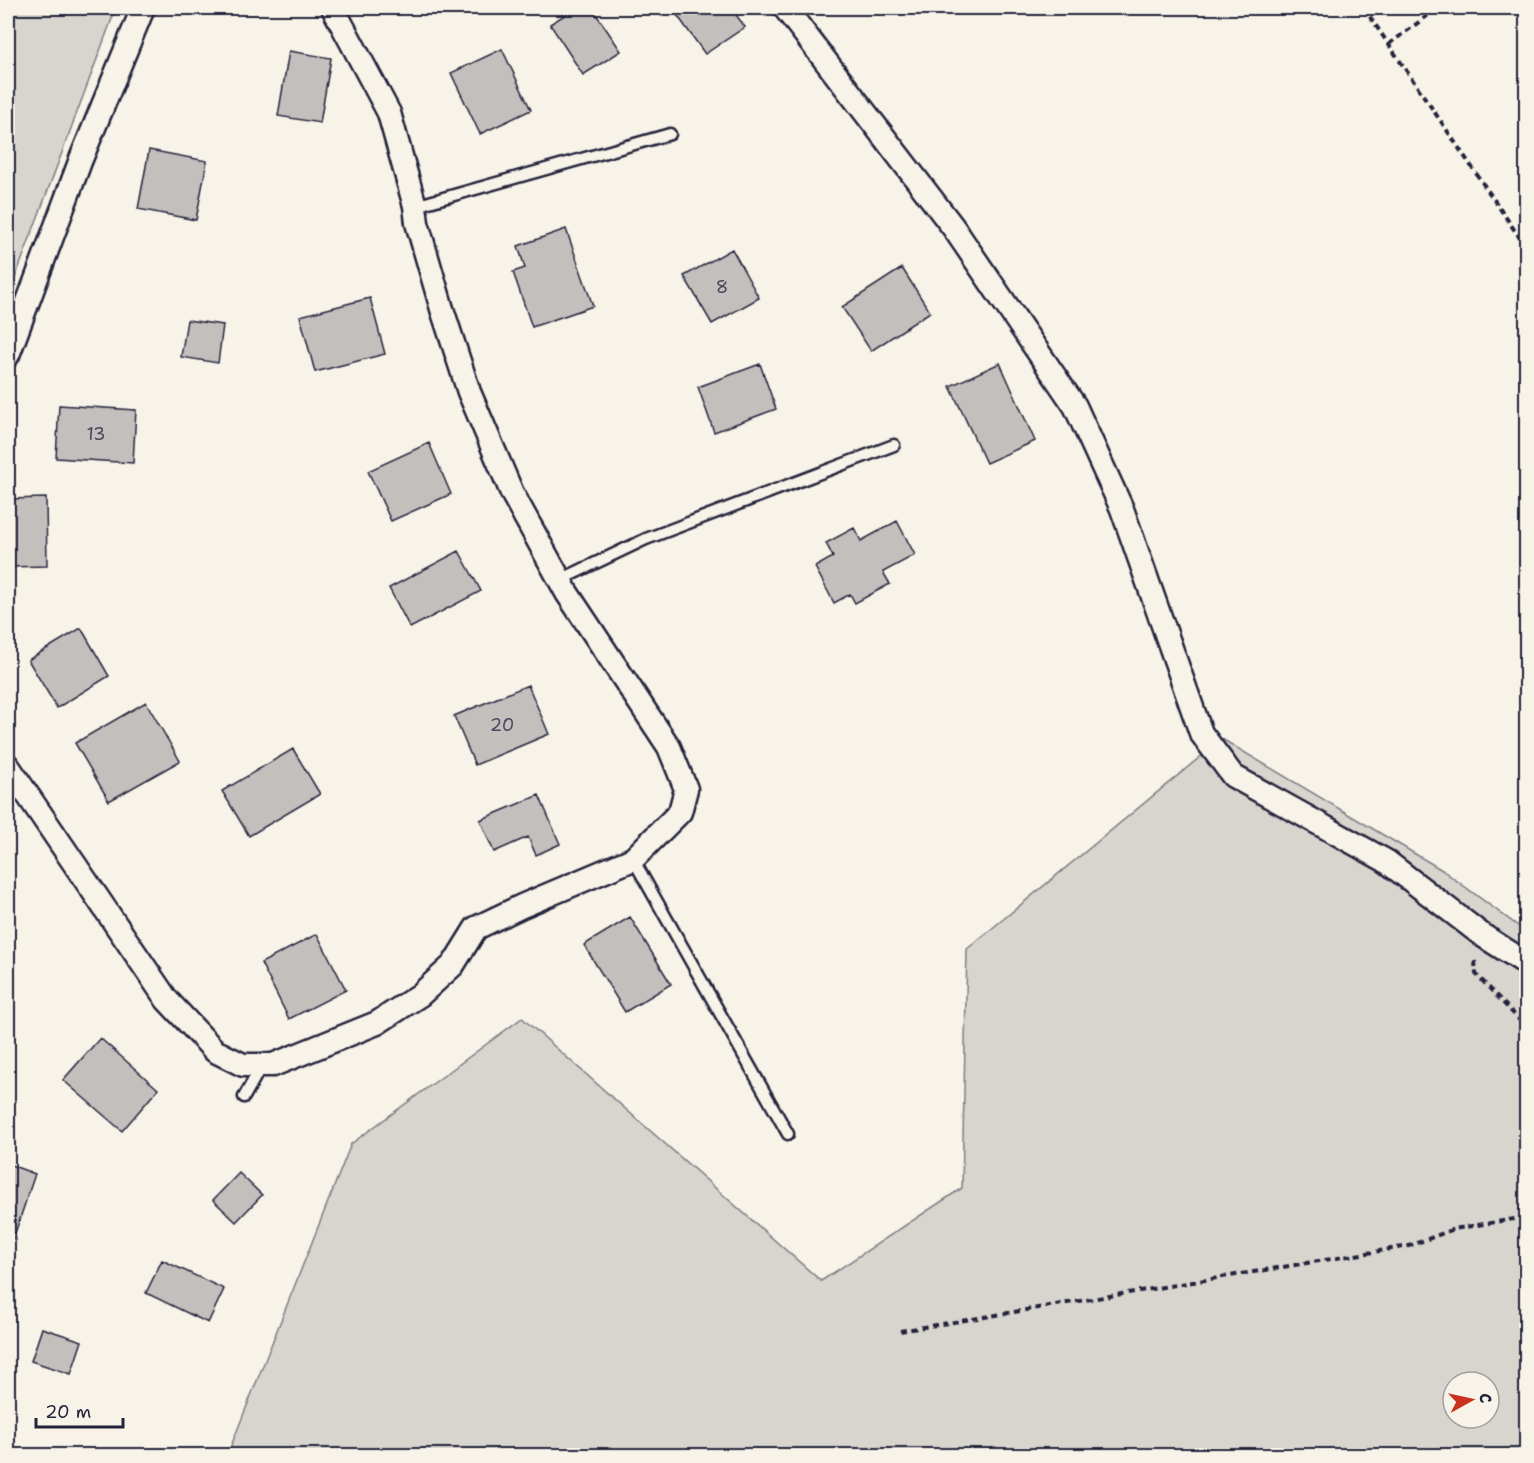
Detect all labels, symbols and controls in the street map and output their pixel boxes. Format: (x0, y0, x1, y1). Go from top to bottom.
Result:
house number: 8 (716, 275, 728, 299)
house number: 13 (86, 422, 106, 446)
house number: 20 (490, 713, 514, 737)
north arrow (1441, 1370, 1501, 1430)
scale bar (36, 1391, 123, 1429)
text: С (1474, 1392, 1496, 1404)
text: 20 m (45, 1400, 91, 1424)

